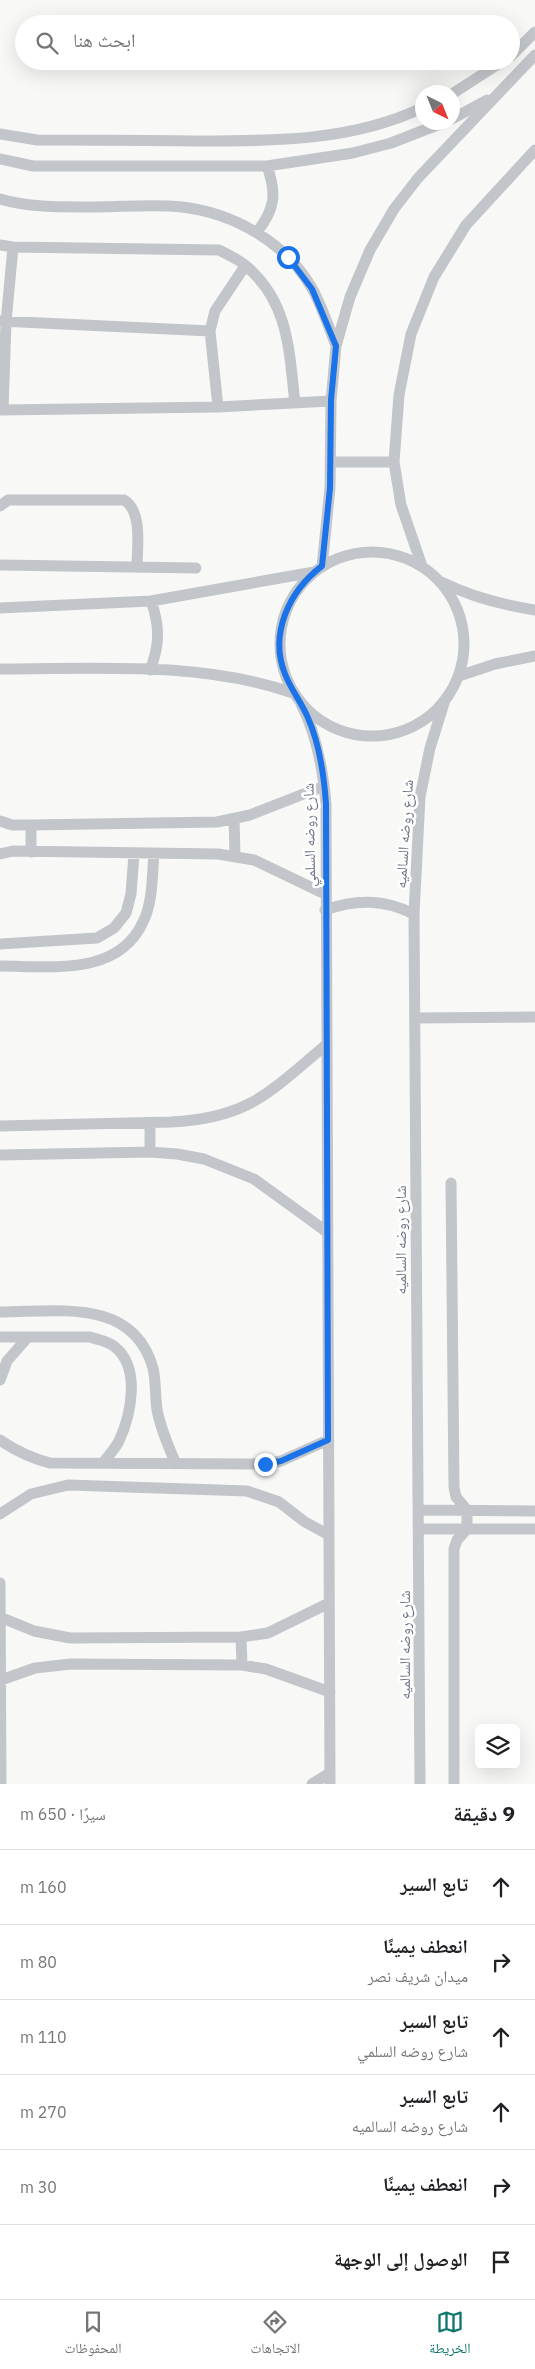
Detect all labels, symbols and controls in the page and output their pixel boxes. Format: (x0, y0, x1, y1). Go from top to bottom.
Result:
search box (15, 15, 520, 70)
text: ابحث هنا (73, 28, 135, 52)
icon: search (33, 29, 61, 57)
north arrow (415, 85, 460, 130)
route start (277, 246, 300, 269)
street label: شارع روضه السالميه (391, 779, 418, 889)
street label: شارع روضه السلمي (299, 783, 322, 887)
street label: شارع روضه السالميه (391, 1185, 411, 1295)
route end (254, 1453, 277, 1476)
street label: شارع روضه السالميه (395, 1590, 415, 1700)
map controls (475, 1724, 520, 1769)
button: layers (475, 1724, 520, 1769)
text: 9 دقيقة (453, 1799, 515, 1827)
text: سيرًا · 650 m (20, 1804, 106, 1824)
text: تابع السير (400, 1872, 468, 1896)
icon: ahead (487, 1873, 515, 1901)
text: 160 m (20, 1877, 67, 1897)
text: انعطف يمينًا (383, 1934, 468, 1958)
icon: right (487, 1948, 515, 1976)
text: 80 m (20, 1952, 57, 1972)
text: ميدان شريف نصر (368, 1966, 468, 1986)
text: تابع السير (400, 2009, 468, 2033)
icon: ahead (487, 2023, 515, 2051)
text: 110 m (20, 2027, 67, 2047)
text: شارع روضه السلمي (357, 2041, 468, 2061)
text: تابع السير (400, 2084, 468, 2108)
icon: ahead (487, 2098, 515, 2126)
text: 270 m (20, 2102, 67, 2122)
text: شارع روضه السالميه (352, 2116, 468, 2136)
text: انعطف يمينًا (383, 2172, 468, 2196)
icon: right (487, 2173, 515, 2201)
text: 30 m (20, 2177, 57, 2197)
text: الوصول إلى الوجهة (334, 2247, 468, 2271)
icon: arrive (487, 2248, 515, 2276)
tab: المحفوظات (65, 2308, 121, 2362)
tab: الاتجاهات (251, 2308, 300, 2362)
tab: الخريطة (429, 2308, 470, 2362)

